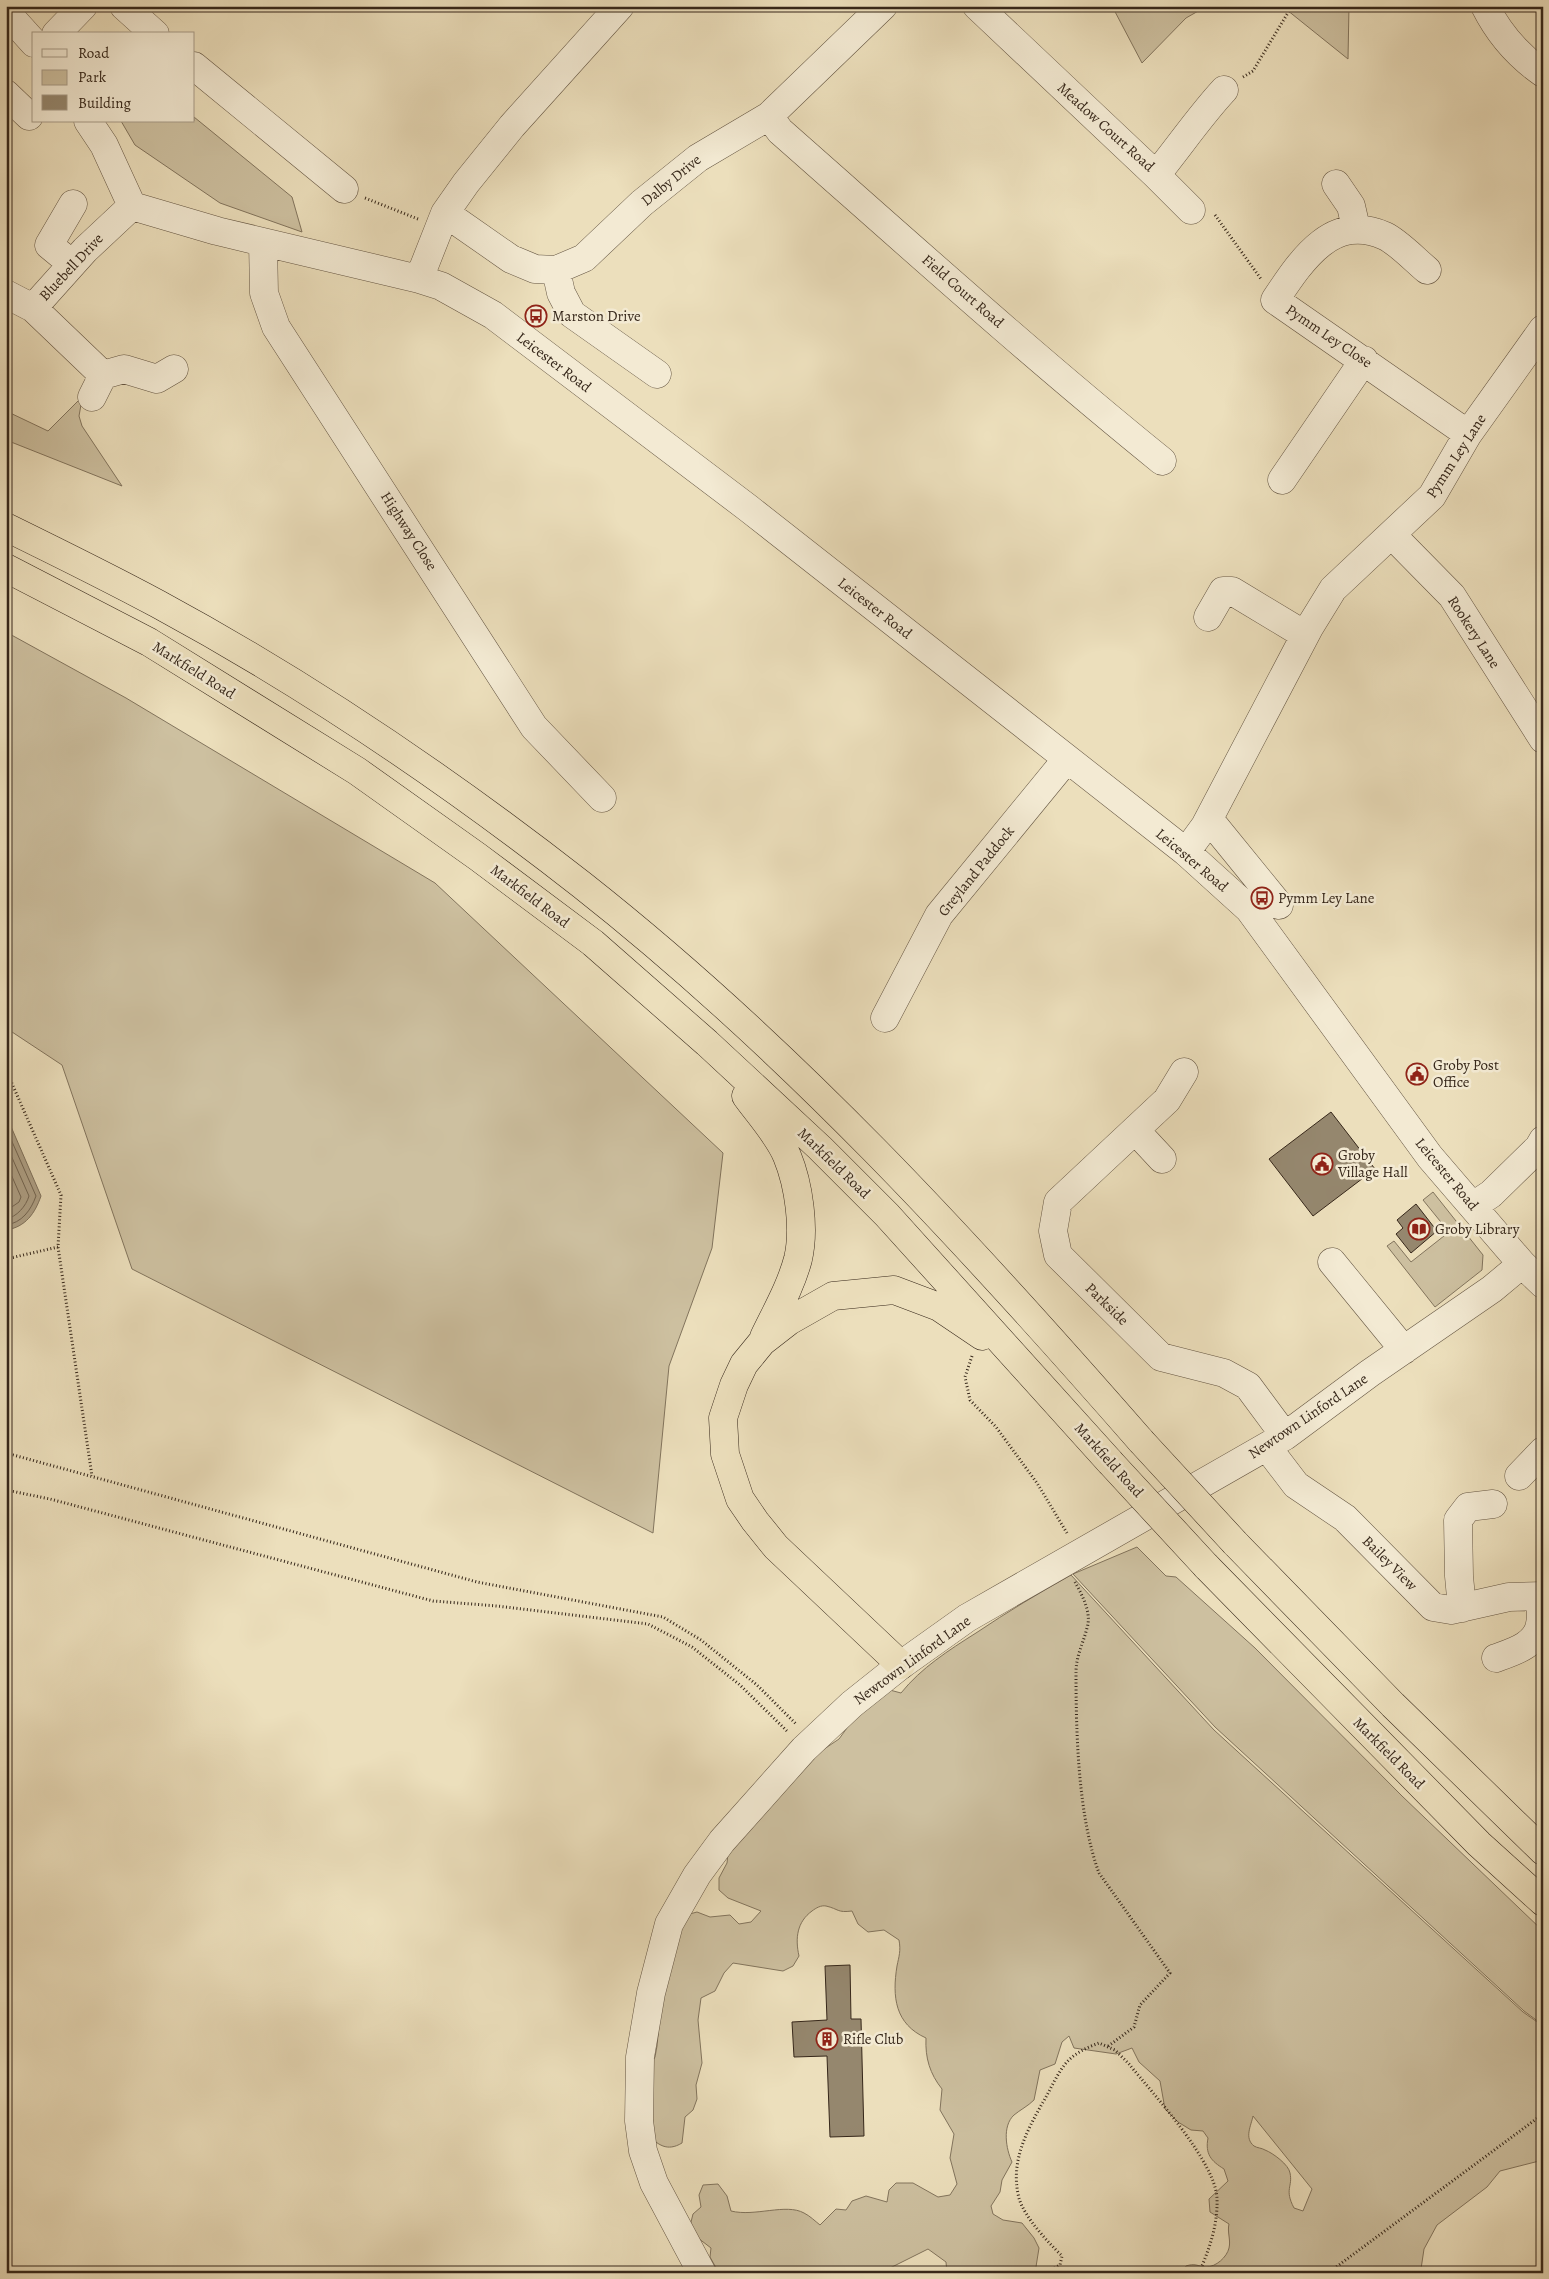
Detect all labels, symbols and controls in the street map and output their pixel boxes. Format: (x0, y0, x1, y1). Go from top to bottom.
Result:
legend (32, 32, 195, 122)
text: Road (78, 43, 110, 63)
text: Park (78, 67, 107, 87)
street label: Meadow Court Road (1053, 78, 1160, 177)
text: Building (78, 93, 131, 113)
street label: Dalby Drive (637, 149, 705, 210)
street label: Bluebell Drive (34, 229, 108, 305)
street label: Field Court Road (918, 250, 1009, 333)
street label: Pymm Ley Close (1282, 300, 1376, 372)
bus stop icon: Marston Drive (524, 304, 548, 328)
place label: Marston Drive (552, 306, 641, 326)
street label: Leicester Road (512, 327, 596, 397)
street label: Pymm Ley Lane (1421, 410, 1491, 502)
street label: Highway Close (376, 488, 442, 575)
street label: Leicester Road (834, 573, 917, 644)
street label: Rookery Lane (1443, 592, 1505, 672)
street label: Markfield Road (149, 637, 240, 704)
street label: Greyland Paddock (933, 821, 1019, 920)
street label: Leicester Road (1151, 824, 1233, 897)
street label: Markfield Road (486, 860, 574, 933)
bus stop icon: Pymm Ley Lane (1250, 886, 1274, 910)
place label: Pymm Ley Lane (1278, 888, 1375, 908)
place label: Groby Post Office (1433, 1055, 1499, 1092)
public building icon: Groby Post Office (1405, 1062, 1429, 1086)
street label: Markfield Road (793, 1123, 876, 1204)
street label: Leicester Road (1411, 1133, 1484, 1215)
place label: Groby Village Hall (1337, 1145, 1408, 1182)
public building icon: Groby Village Hall (1310, 1152, 1334, 1176)
library icon: Groby Library (1407, 1217, 1431, 1241)
place label: Groby Library (1435, 1219, 1520, 1239)
street label: Parkside (1081, 1278, 1133, 1330)
street label: Newtown Linford Lane (1244, 1368, 1372, 1463)
street label: Markfield Road (1070, 1418, 1149, 1502)
street label: Bailey View (1358, 1531, 1422, 1595)
street label: Newtown Linford Lane (849, 1611, 975, 1709)
street label: Markfield Road (1349, 1713, 1430, 1794)
building icon: Rifle Club (815, 2027, 839, 2051)
place label: Rifle Club (843, 2029, 904, 2049)

